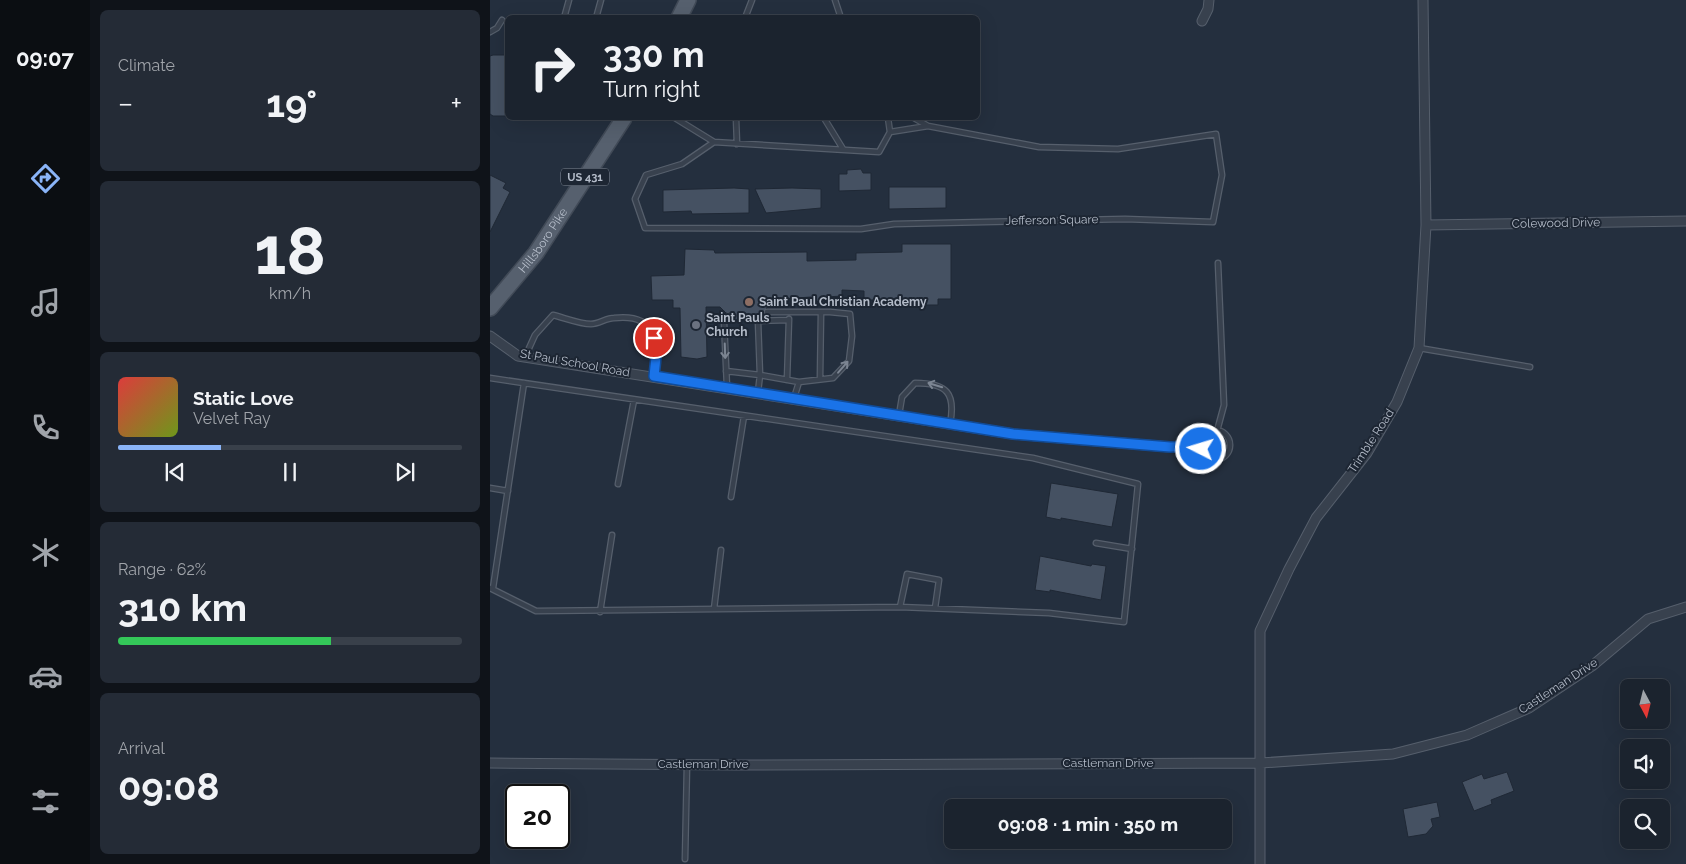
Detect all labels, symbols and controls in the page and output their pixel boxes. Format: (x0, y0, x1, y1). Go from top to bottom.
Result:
text: 330 m (603, 34, 705, 75)
icon: right (520, 35, 585, 100)
text: 09:07 (16, 45, 74, 71)
text: Climate (118, 56, 175, 75)
text: Turn right (603, 76, 700, 102)
text: 19° (266, 81, 317, 126)
text: − (118, 87, 133, 120)
text: + (450, 87, 462, 120)
icon: directions (28, 161, 63, 196)
road number: US 431 (561, 168, 609, 186)
street label: Hillsboro Pike (515, 205, 570, 276)
street label: Jefferson Square (1005, 212, 1099, 228)
text: 18 (254, 213, 326, 289)
street label: Colewood Drive (1512, 215, 1600, 231)
text: km/h (269, 284, 311, 303)
icon: music (28, 285, 63, 320)
place label: Saint Paul Christian Academy (759, 295, 927, 309)
marker: Saint Paul Christian Academy (743, 296, 755, 308)
place label: Saint Pauls Church (706, 311, 769, 339)
pin (633, 317, 675, 359)
marker: Saint Pauls Church (690, 319, 702, 331)
icon: arrive (640, 324, 668, 352)
one-way arrow (720, 342, 730, 359)
street label: St Paul School Road (519, 346, 631, 380)
one-way arrow (838, 360, 849, 373)
one-way arrow (927, 380, 943, 390)
text: Static Love (193, 387, 294, 409)
street label: Trimble Road (1345, 406, 1397, 476)
text: Velvet Ray (193, 409, 271, 428)
icon: phone (28, 410, 63, 445)
position arrow (1174, 422, 1226, 474)
icon: previous (161, 458, 189, 486)
icon: pause (276, 458, 304, 486)
icon: next (391, 458, 419, 486)
icon: climate (28, 535, 63, 570)
text: Range · 62% (118, 560, 206, 579)
text: 310 km (118, 585, 247, 630)
street label: Castleman Drive (1516, 655, 1600, 717)
icon: car (28, 659, 63, 694)
north arrow (1620, 679, 1670, 729)
map controls (1620, 679, 1670, 849)
text: Arrival (118, 739, 165, 758)
button: sound (1620, 739, 1670, 789)
street label: Castleman Drive (1062, 756, 1154, 770)
street label: Castleman Drive (657, 757, 749, 771)
text: 09:08 (118, 764, 219, 809)
icon: filters (28, 784, 63, 819)
speed limit sign: 20 (505, 784, 570, 849)
button: search (1620, 799, 1670, 849)
text: 09:08 · 1 min · 350 m (998, 813, 1178, 835)

